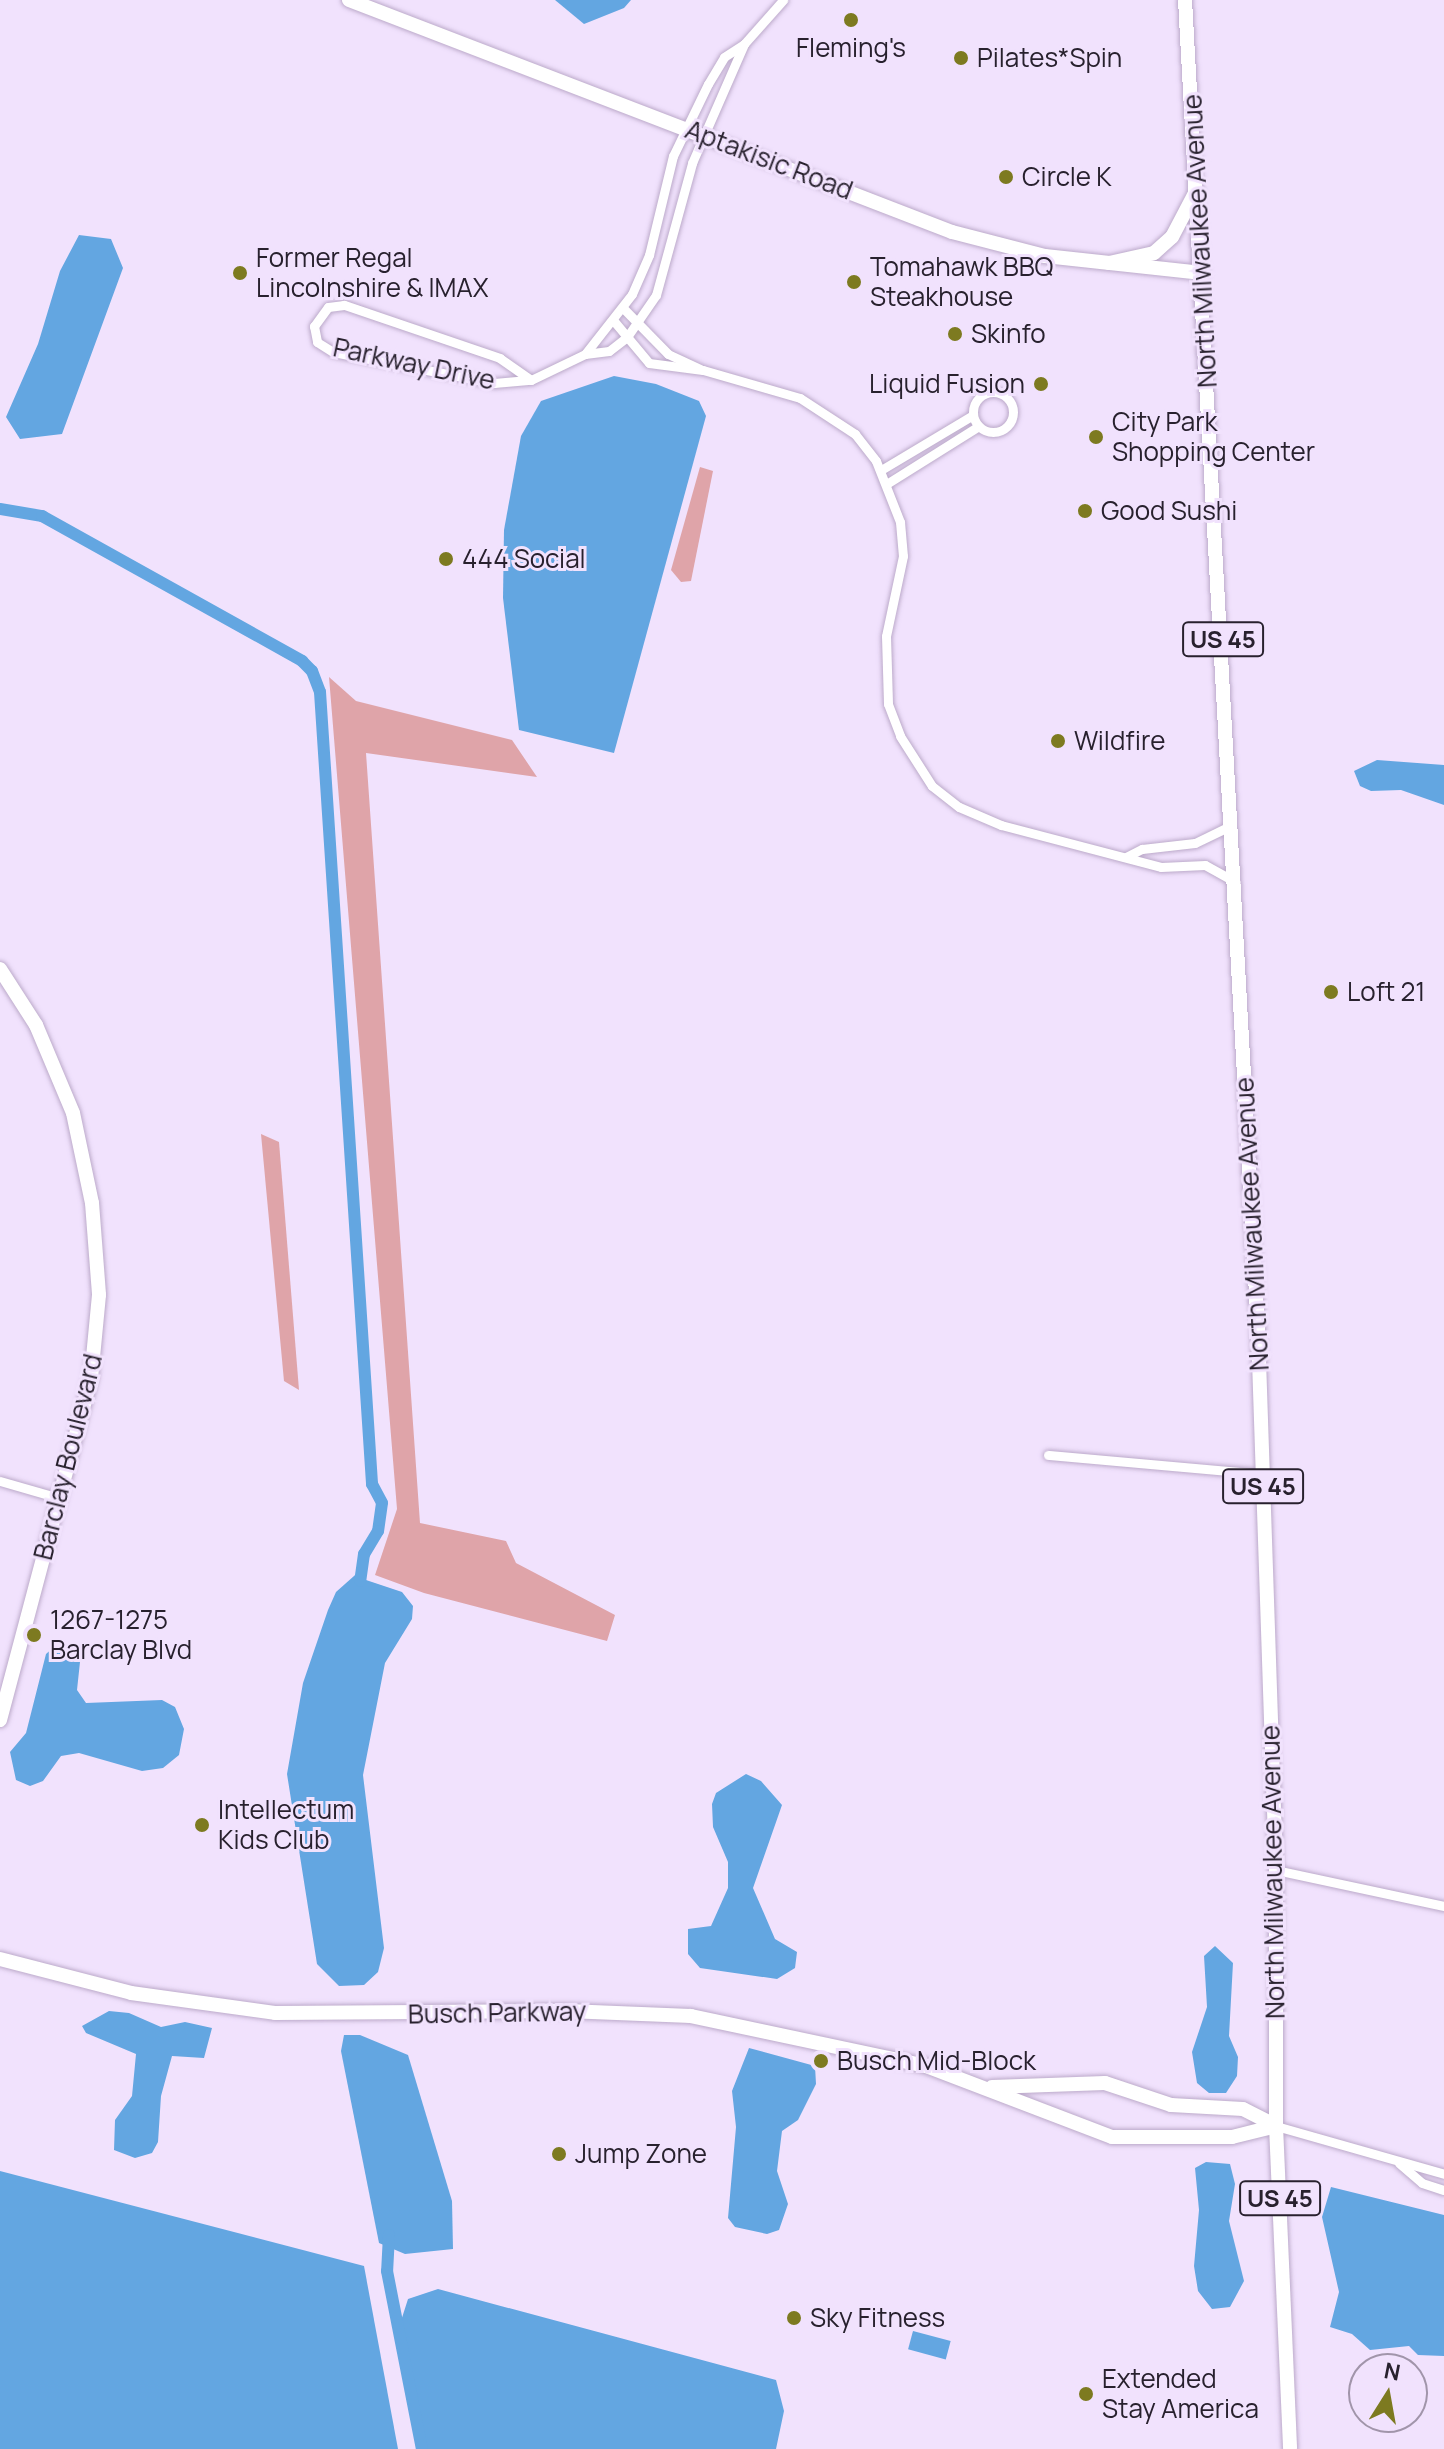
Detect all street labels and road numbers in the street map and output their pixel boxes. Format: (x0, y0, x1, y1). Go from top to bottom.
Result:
street label: North Milwaukee Avenue (1177, 93, 1223, 389)
street label: Aptakisic Road (681, 114, 857, 206)
street label: Parkway Drive (330, 332, 498, 396)
road number: US 45 (1181, 619, 1265, 659)
street label: North Milwaukee Avenue (1229, 1076, 1275, 1372)
street label: Barclay Boulevard (27, 1351, 109, 1563)
road number: US 45 (1221, 1466, 1305, 1506)
street label: North Milwaukee Avenue (1255, 1725, 1291, 2019)
street label: Busch Parkway (408, 1996, 586, 2030)
road number: US 45 (1238, 2178, 1322, 2218)

